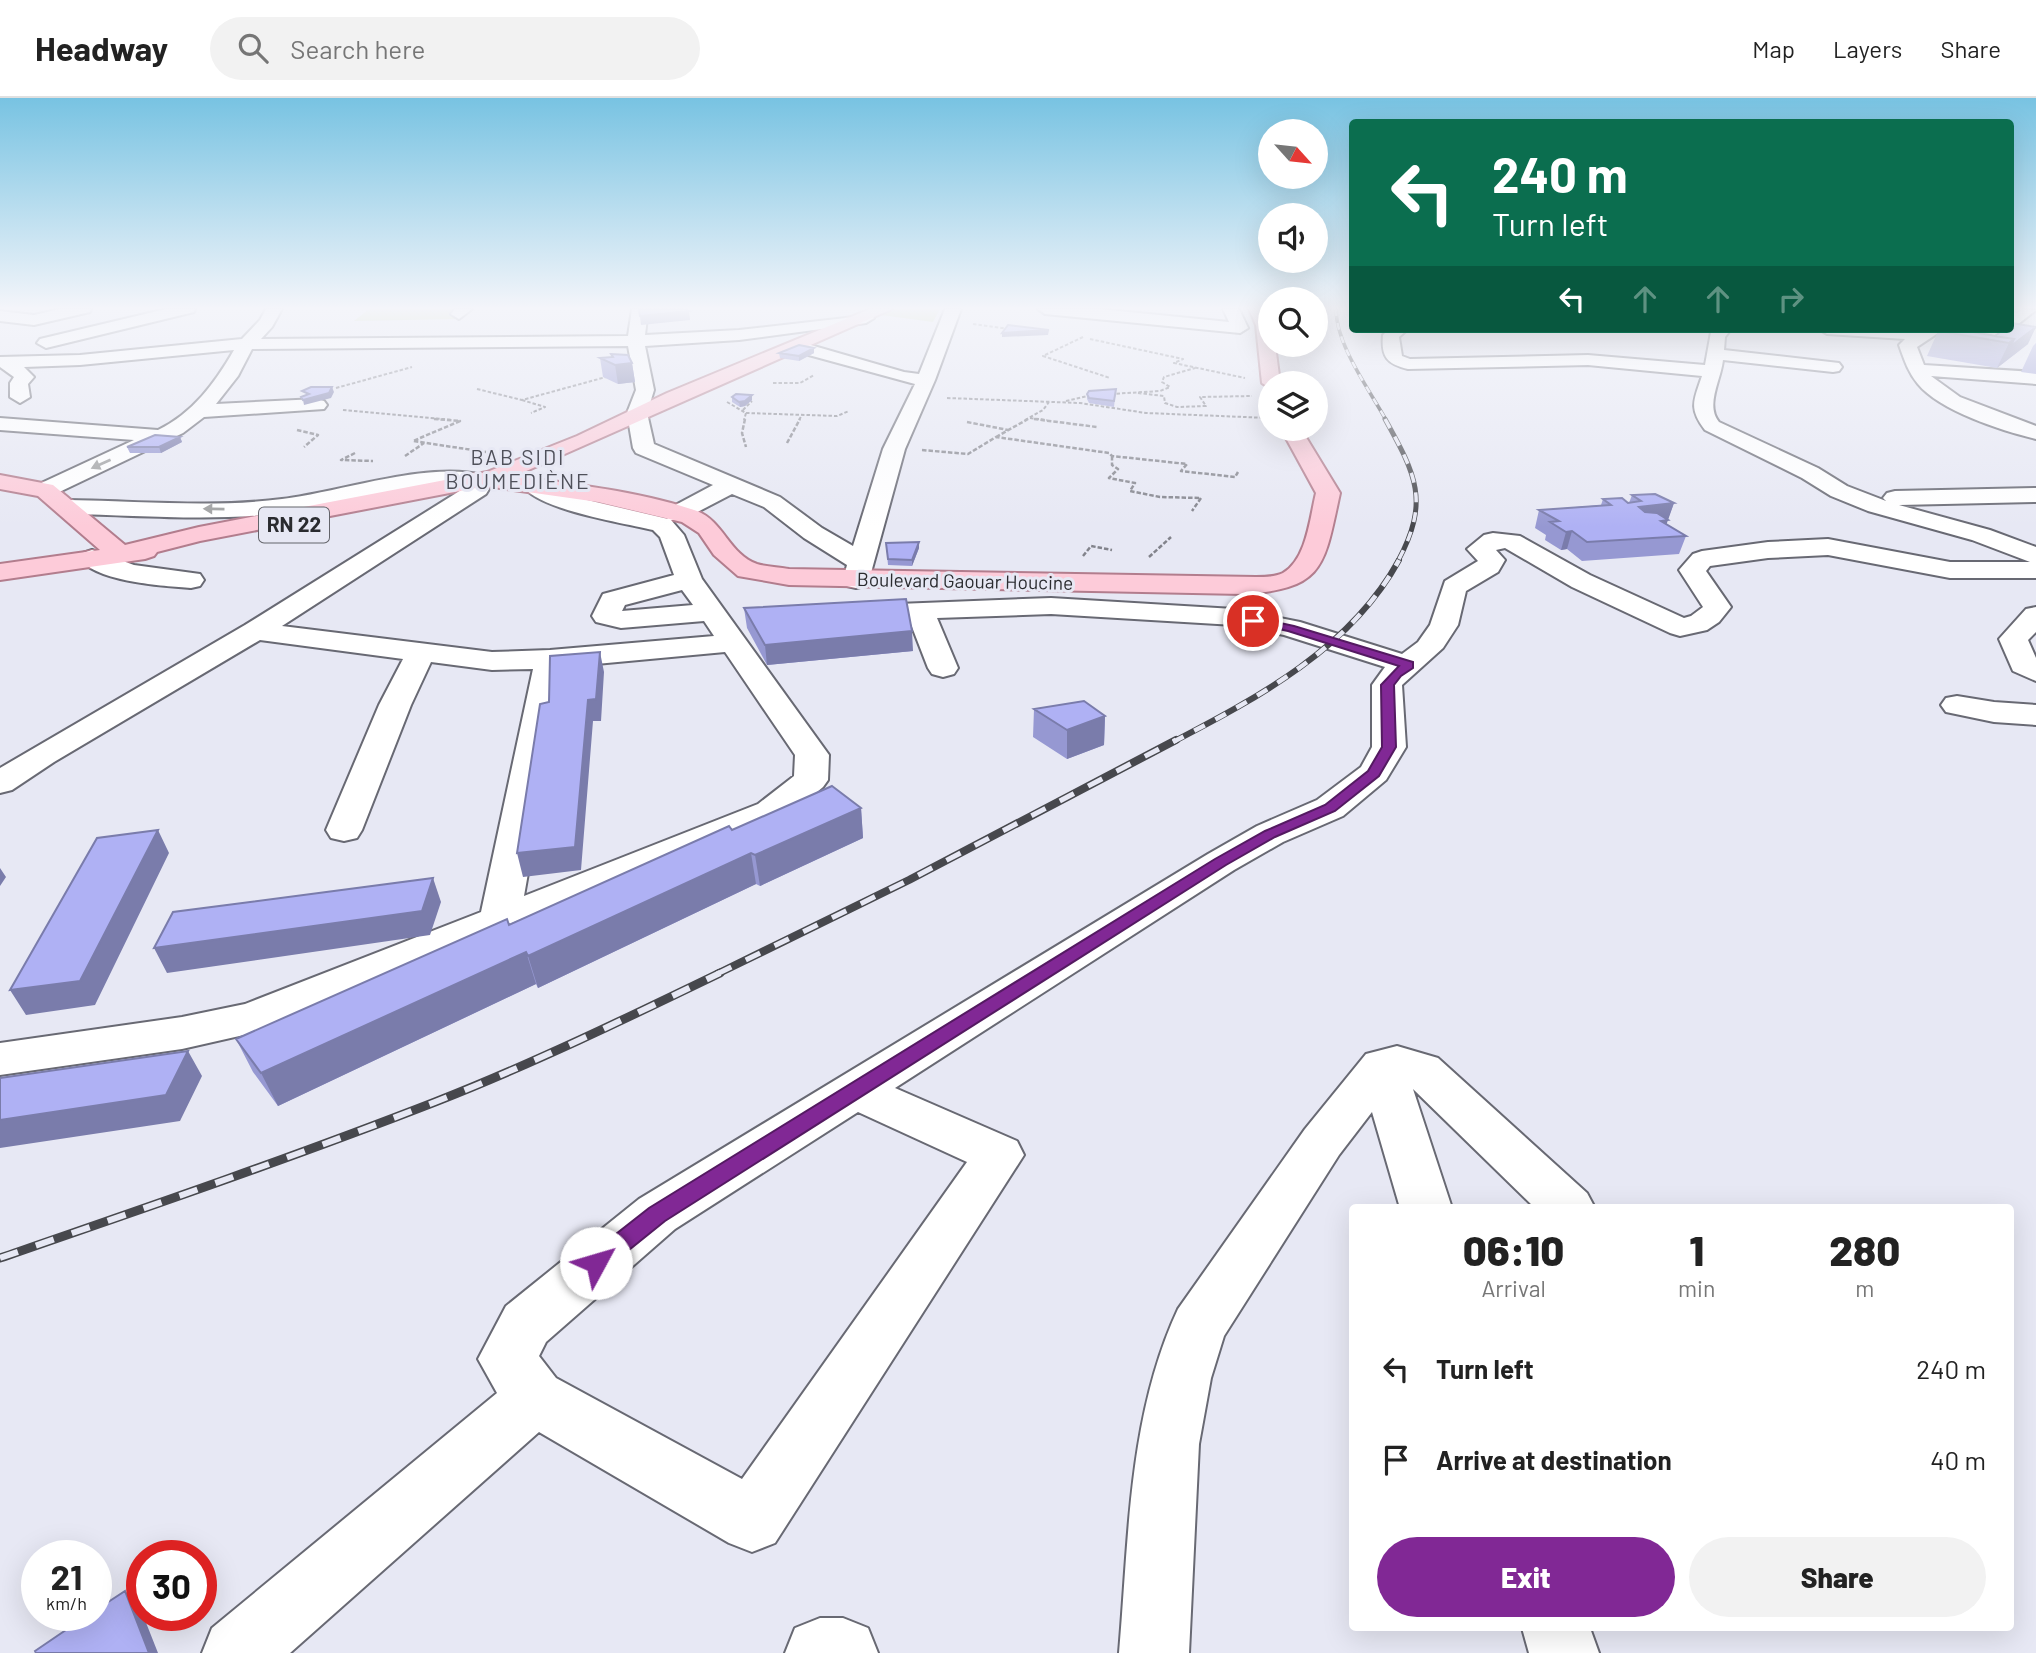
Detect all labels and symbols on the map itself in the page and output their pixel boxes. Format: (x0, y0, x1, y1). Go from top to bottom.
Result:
north arrow (1258, 119, 1328, 189)
district label: BAB SIDI BOUMEDIÈNE (445, 444, 591, 493)
one-way arrow (91, 458, 111, 470)
one-way arrow (202, 503, 224, 515)
road number: RN 22 (259, 508, 329, 542)
street label: Boulevard Gaouar Houcine (857, 567, 1073, 594)
pin (1223, 591, 1283, 651)
position arrow (559, 1226, 633, 1300)
speed limit sign: 30 (126, 1540, 217, 1631)

